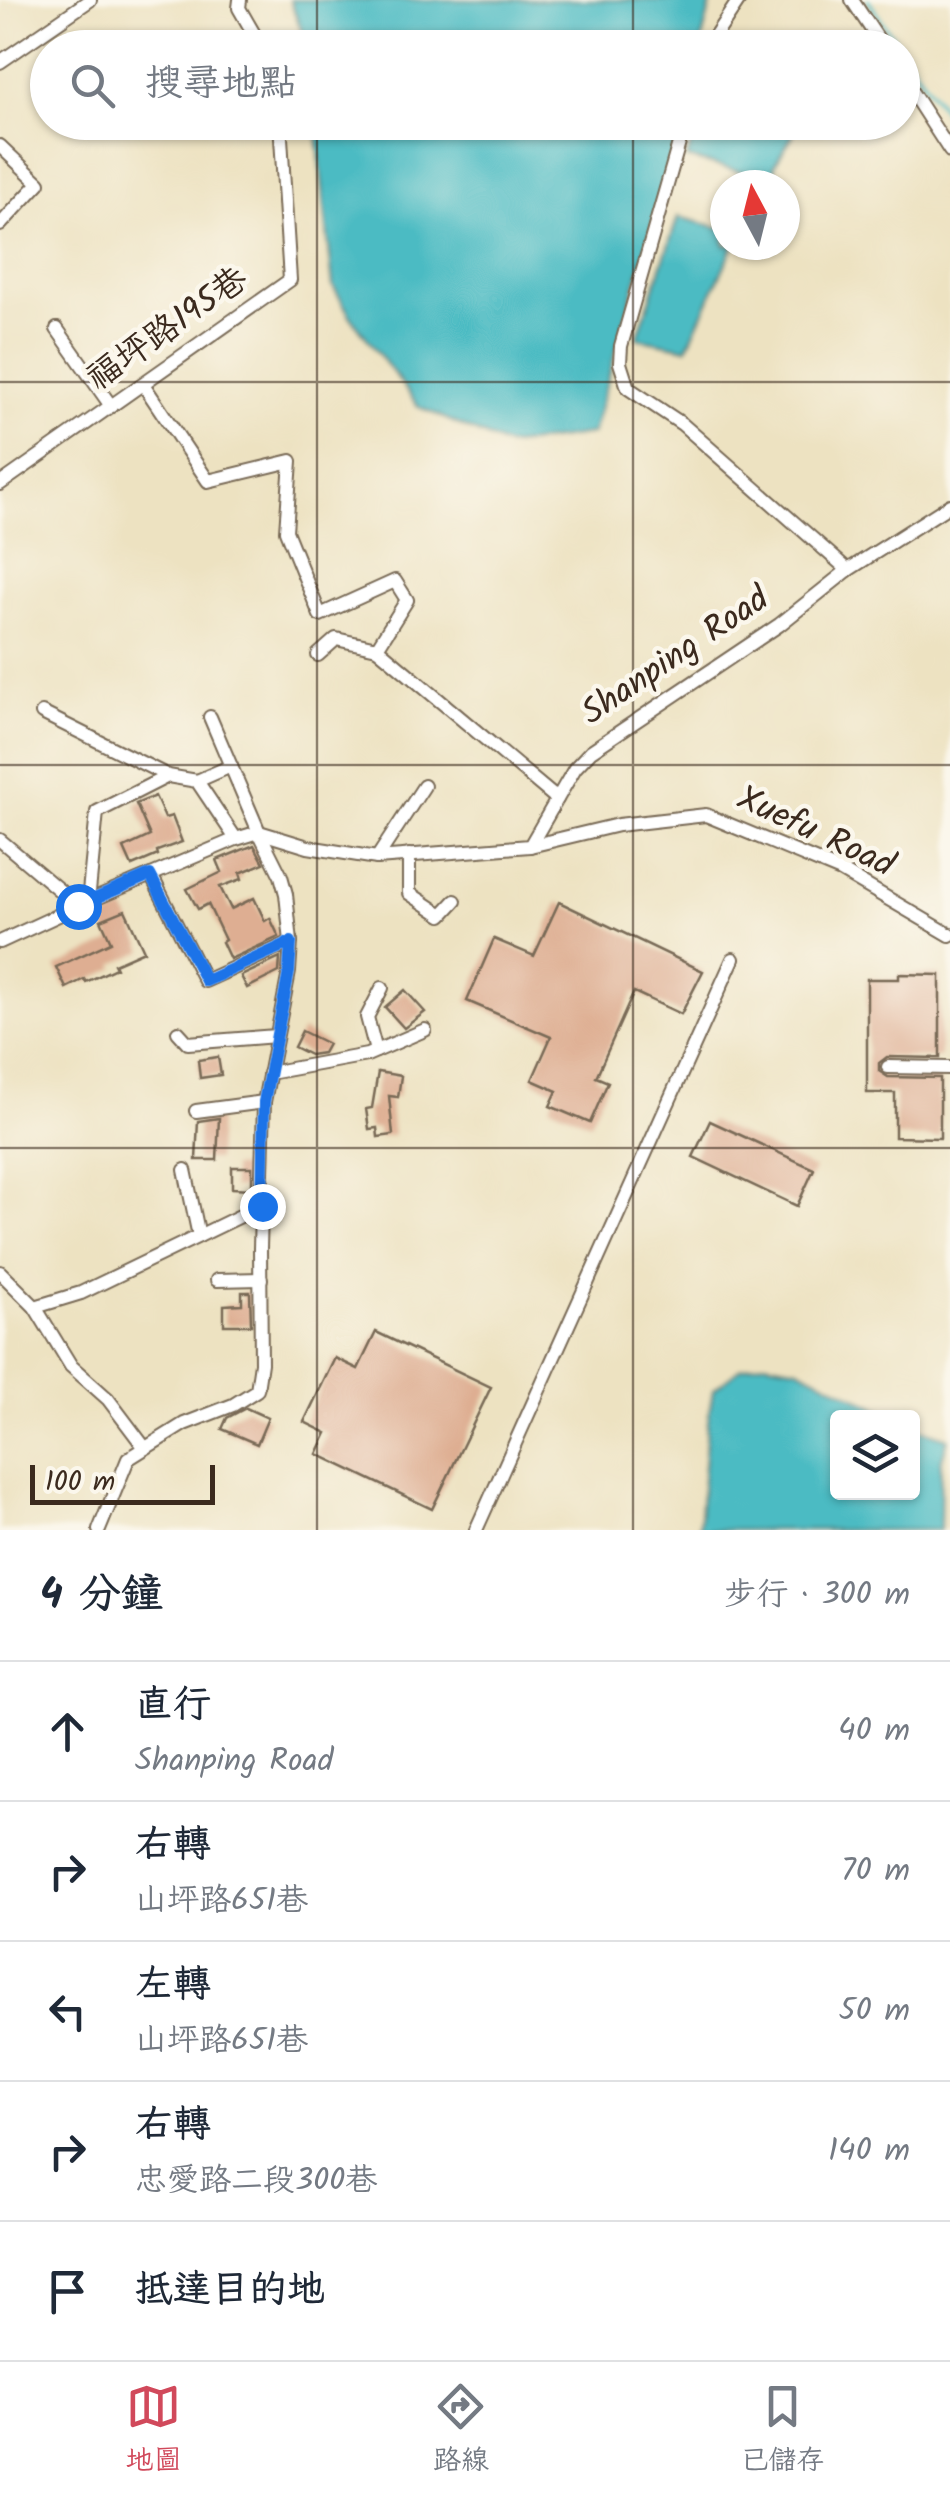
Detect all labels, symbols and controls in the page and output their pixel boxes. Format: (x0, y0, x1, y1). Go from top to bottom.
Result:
search box (30, 30, 920, 140)
text: 搜尋地點 (145, 55, 297, 115)
icon: search (65, 58, 120, 113)
north arrow (710, 170, 800, 260)
street label: 福坪路195巷 (75, 253, 261, 407)
street label: Shanping Road (570, 572, 783, 741)
street label: Xuefu Road (727, 772, 905, 895)
route start (56, 884, 102, 930)
route end (240, 1184, 286, 1230)
map controls (830, 1410, 920, 1500)
button: layers (830, 1410, 920, 1500)
scale bar (30, 1460, 215, 1504)
text: 100 m (45, 1460, 115, 1505)
text: 4 分鐘 (40, 1562, 163, 1629)
text: 步行 · 300 m (724, 1570, 910, 1621)
text: 直行 (135, 1676, 211, 1736)
icon: ahead (40, 1704, 95, 1759)
text: 40 m (838, 1706, 910, 1757)
text: Shanping Road (135, 1736, 333, 1787)
text: 右轉 (135, 1816, 211, 1876)
icon: right (40, 1844, 95, 1899)
text: 70 m (841, 1846, 910, 1897)
text: 山坪路651巷 (135, 1876, 308, 1927)
text: 左轉 (135, 1956, 211, 2016)
icon: left (40, 1984, 95, 2039)
text: 50 m (839, 1986, 910, 2037)
text: 山坪路651巷 (135, 2016, 308, 2067)
text: 右轉 (135, 2096, 211, 2156)
icon: right (40, 2124, 95, 2179)
text: 140 m (828, 2126, 910, 2177)
text: 忠愛路二段300巷 (135, 2156, 377, 2207)
text: 抵達目的地 (135, 2261, 325, 2321)
icon: arrive (40, 2264, 95, 2319)
tab: 地圖 (126, 2379, 182, 2484)
tab: 路線 (433, 2379, 489, 2484)
tab: 已儲存 (740, 2379, 824, 2484)

